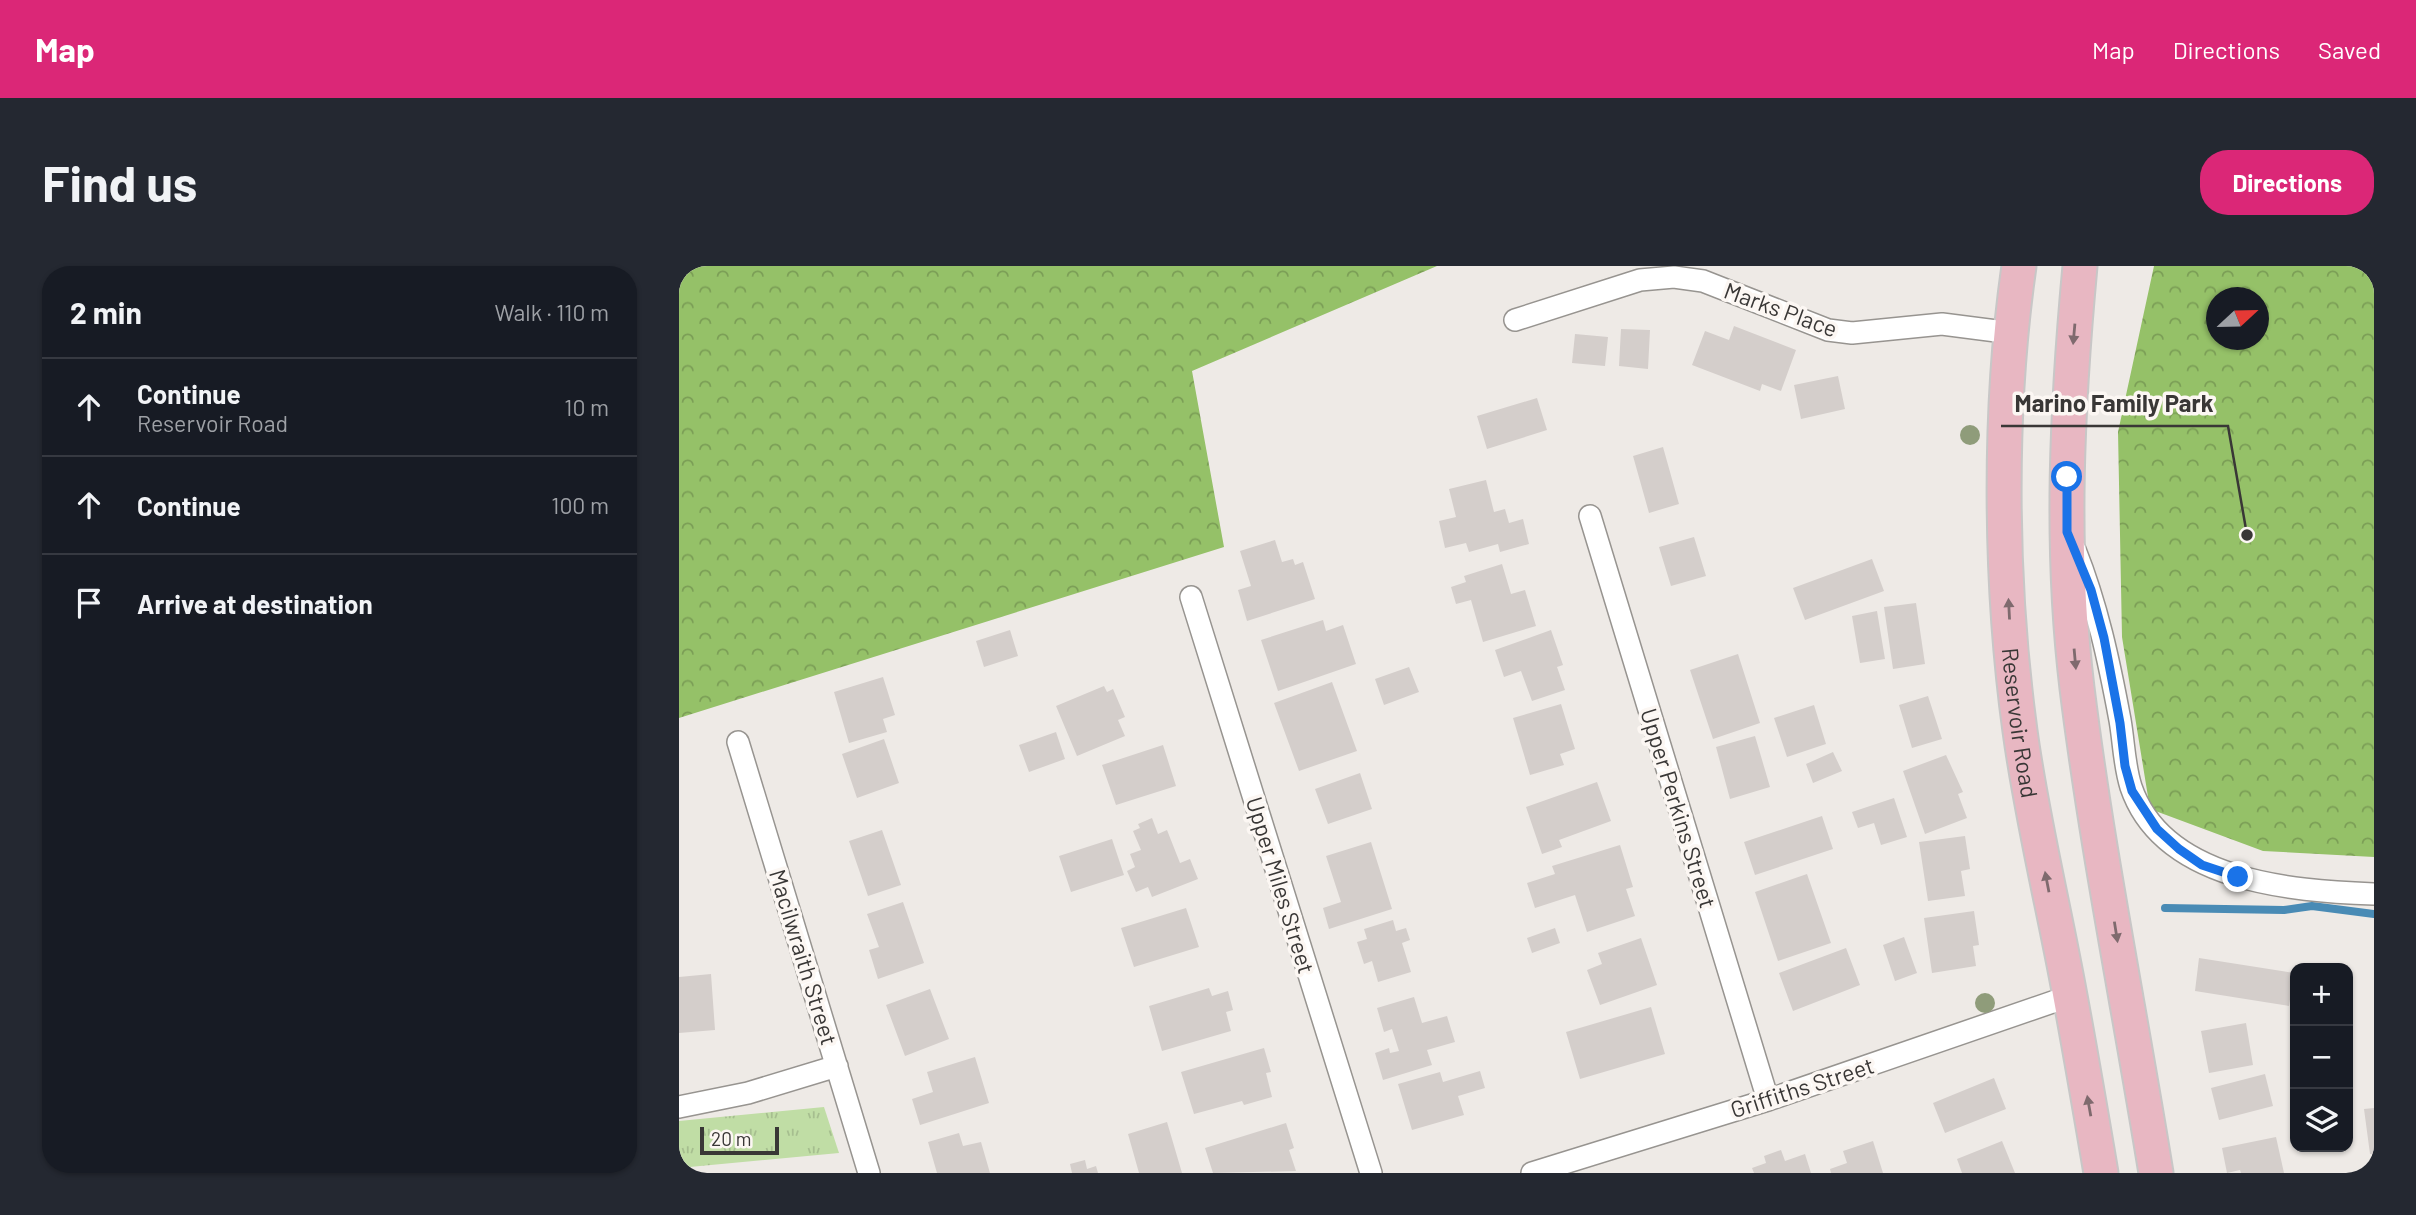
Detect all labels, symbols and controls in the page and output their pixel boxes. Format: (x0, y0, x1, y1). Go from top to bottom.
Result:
text: Map (35, 29, 95, 69)
text: Map (2092, 35, 2135, 64)
text: Directions (2173, 35, 2280, 64)
text: Saved (2318, 35, 2381, 64)
button: Directions (2200, 150, 2374, 215)
text: Find us (42, 153, 197, 212)
street label: Marks Place (1721, 276, 1841, 342)
north arrow (2206, 287, 2269, 350)
text: 2 min (70, 294, 142, 330)
text: Walk · 110 m (495, 298, 609, 326)
one-way arrow (2068, 323, 2079, 345)
text: Continue (137, 378, 241, 409)
callout: Marino Family Park (2001, 381, 2228, 426)
icon: ahead (70, 388, 108, 426)
text: Marino Family Park (2014, 388, 2214, 417)
text: 10 m (564, 393, 609, 421)
text: Reservoir Road (137, 409, 288, 437)
route start (2051, 461, 2082, 492)
icon: ahead (70, 486, 108, 524)
text: Continue (137, 490, 241, 521)
text: 100 m (551, 491, 609, 519)
icon: arrive (70, 584, 108, 622)
text: Arrive at destination (137, 588, 373, 619)
one-way arrow (2003, 597, 2014, 619)
street label: Reservoir Road (1997, 646, 2044, 800)
one-way arrow (2070, 648, 2081, 670)
street label: Upper Perkins Street (1635, 705, 1723, 911)
street label: Upper Miles Street (1241, 793, 1321, 977)
route end (2222, 861, 2253, 892)
street label: Macilwraith Street (764, 866, 844, 1048)
one-way arrow (2042, 871, 2053, 893)
one-way arrow (2111, 921, 2122, 943)
map controls (2290, 963, 2353, 1152)
button: + (2290, 963, 2353, 1026)
button: − (2290, 1026, 2353, 1089)
street label: Griffiths Street (1727, 1051, 1877, 1123)
button: layers (2290, 1089, 2353, 1152)
one-way arrow (2083, 1095, 2094, 1117)
scale bar (700, 1124, 779, 1156)
text: 20 m (711, 1127, 751, 1150)

